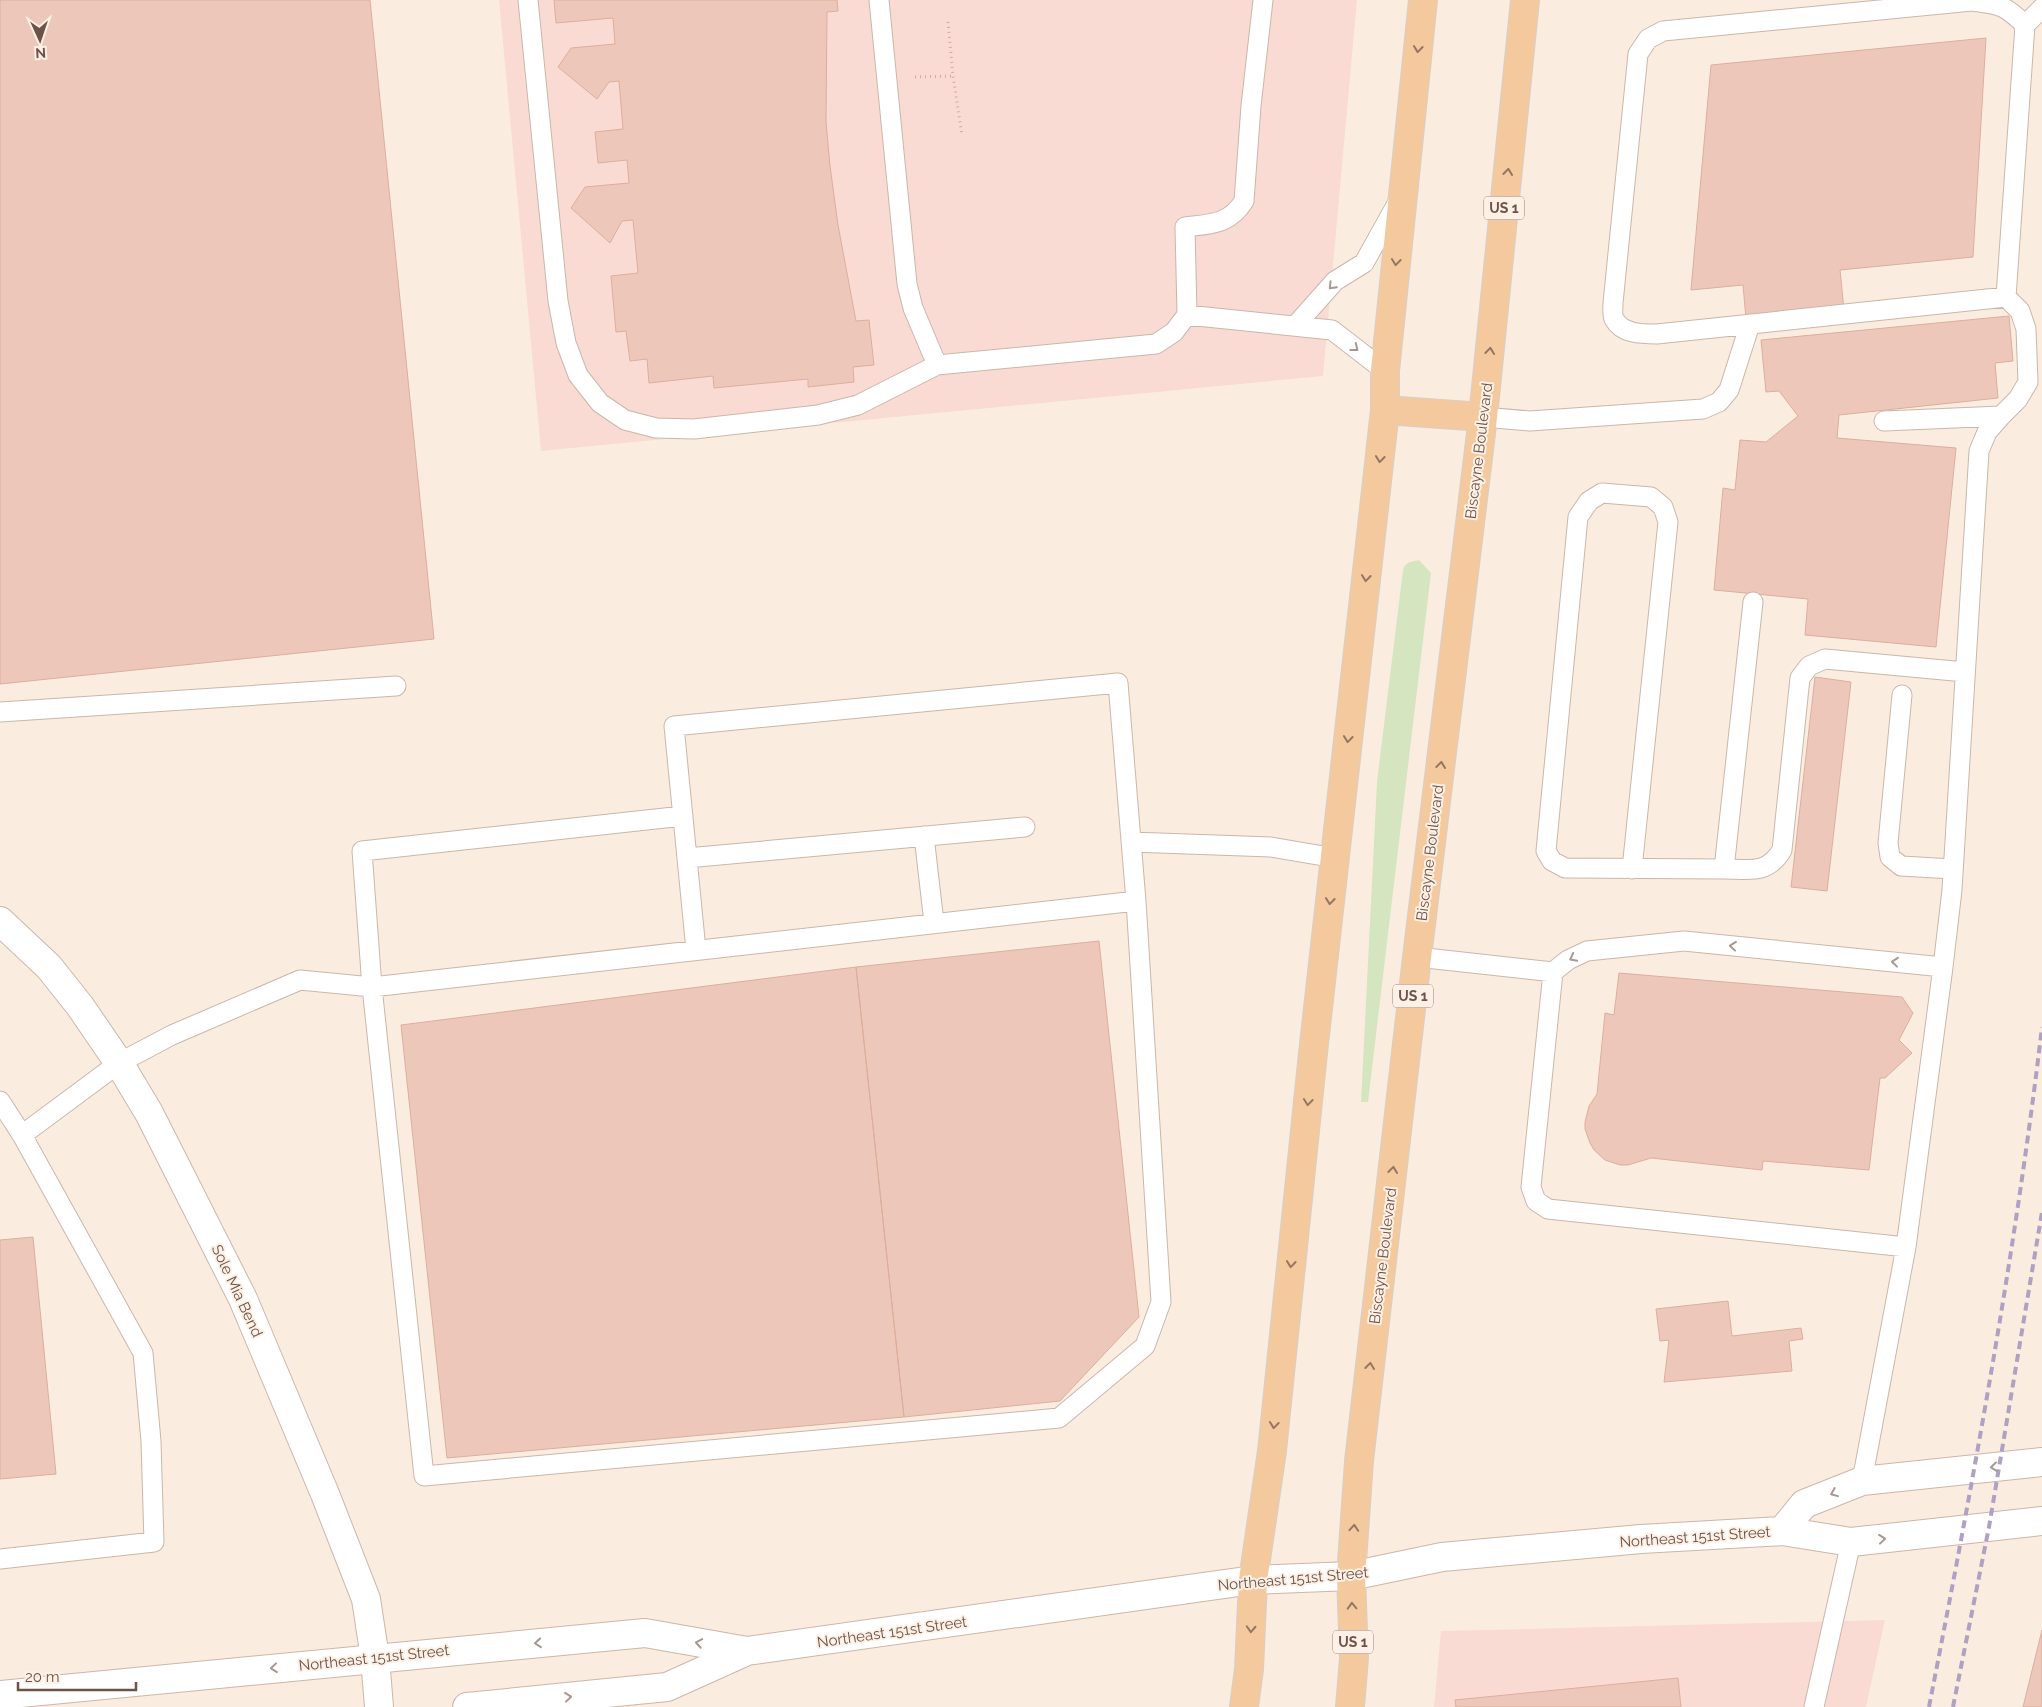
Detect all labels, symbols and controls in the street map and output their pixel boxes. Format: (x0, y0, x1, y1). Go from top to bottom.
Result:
north arrow (15, 15, 65, 65)
text: N (35, 45, 46, 61)
one-way arrow (1413, 45, 1424, 53)
one-way arrow (1502, 167, 1513, 175)
road number: US 1 (1484, 197, 1524, 220)
one-way arrow (1391, 259, 1402, 267)
one-way arrow (1329, 280, 1338, 289)
one-way arrow (1349, 343, 1358, 351)
one-way arrow (1484, 346, 1495, 354)
street label: Biscayne Boulevard (1462, 382, 1496, 520)
one-way arrow (1375, 455, 1386, 463)
one-way arrow (1361, 574, 1372, 582)
one-way arrow (1343, 736, 1354, 744)
one-way arrow (1435, 761, 1446, 769)
street label: Biscayne Boulevard (1413, 784, 1447, 922)
one-way arrow (1325, 897, 1336, 905)
one-way arrow (1729, 940, 1737, 951)
one-way arrow (1569, 952, 1578, 962)
one-way arrow (1890, 957, 1898, 968)
road number: US 1 (1393, 984, 1433, 1008)
one-way arrow (1303, 1098, 1314, 1106)
one-way arrow (1387, 1165, 1398, 1173)
street label: Biscayne Boulevard (1366, 1187, 1400, 1325)
street label: Sole Mia Bend (208, 1242, 266, 1340)
one-way arrow (1286, 1260, 1297, 1268)
one-way arrow (1364, 1362, 1375, 1370)
one-way arrow (1269, 1422, 1280, 1430)
one-way arrow (1989, 1461, 1997, 1472)
one-way arrow (1830, 1486, 1839, 1497)
one-way arrow (1349, 1523, 1360, 1531)
street label: Northeast 151st Street (1619, 1523, 1771, 1551)
one-way arrow (1878, 1533, 1886, 1544)
street label: Northeast 151st Street (1217, 1563, 1369, 1595)
one-way arrow (1347, 1602, 1357, 1610)
street label: Northeast 151st Street (816, 1613, 968, 1651)
one-way arrow (1245, 1625, 1256, 1633)
road number: US 1 (1333, 1630, 1373, 1654)
one-way arrow (533, 1637, 541, 1648)
one-way arrow (694, 1638, 703, 1648)
street label: Northeast 151st Street (298, 1641, 450, 1675)
scale bar (18, 1660, 135, 1692)
one-way arrow (270, 1662, 278, 1673)
text: 20 m (25, 1668, 60, 1686)
one-way arrow (564, 1692, 572, 1703)

